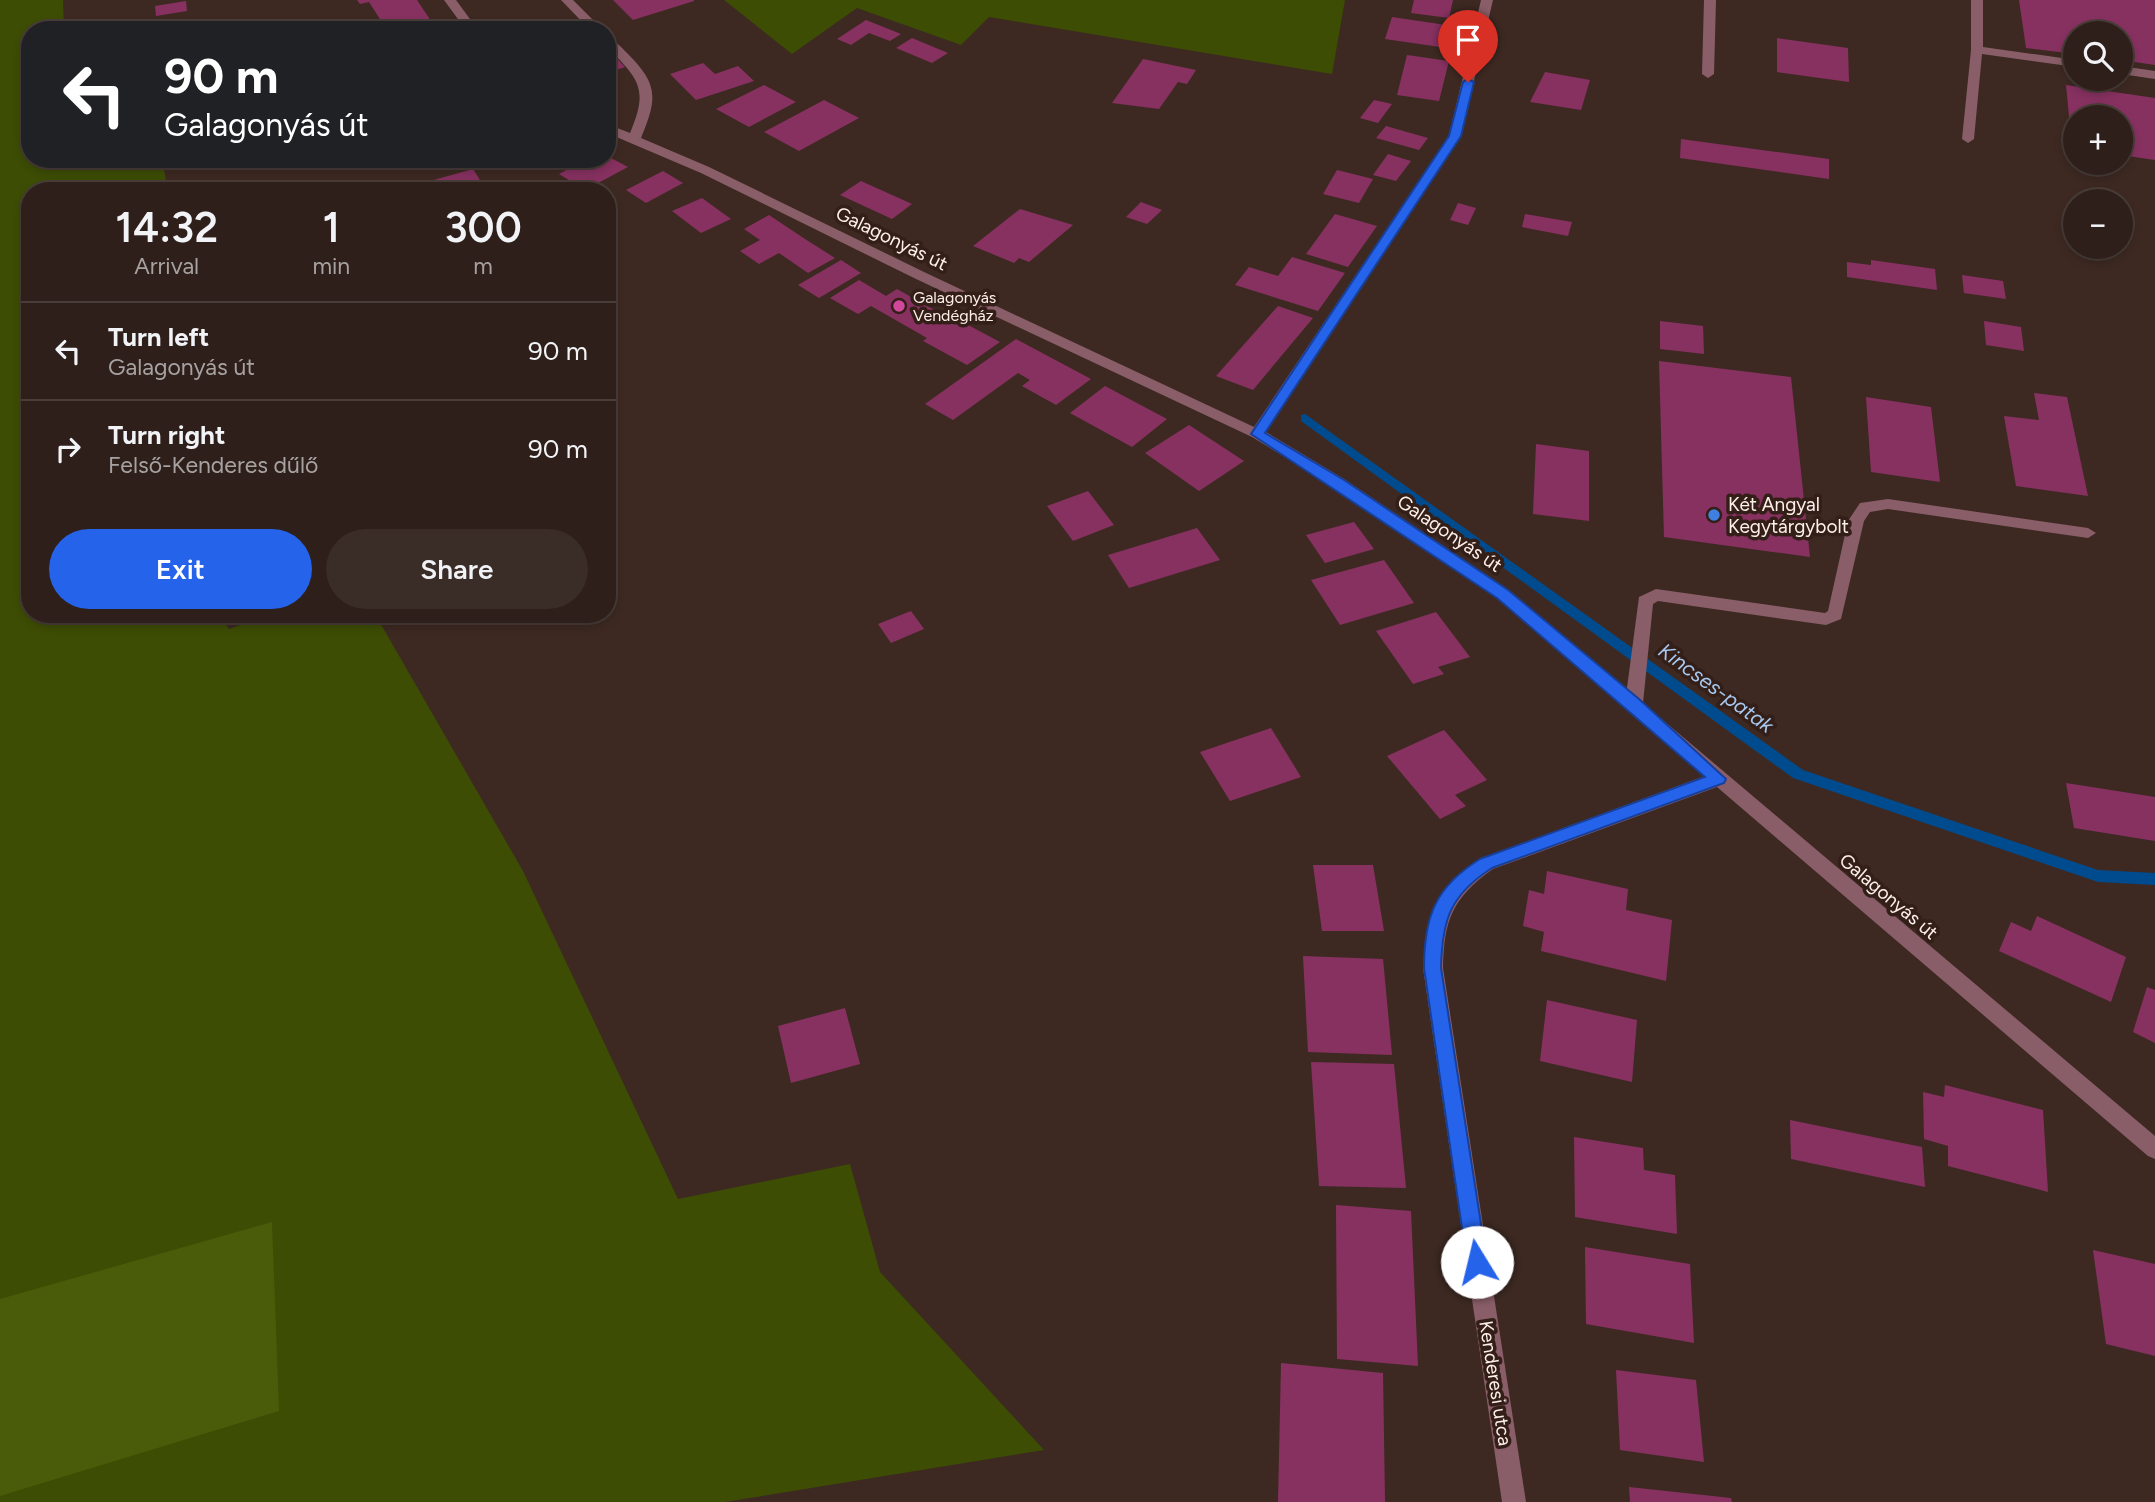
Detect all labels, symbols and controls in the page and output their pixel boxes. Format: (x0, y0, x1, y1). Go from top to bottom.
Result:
pin (1438, 10, 1498, 82)
icon: arrive (1449, 21, 1487, 59)
map controls (2063, 21, 2133, 259)
button: search (2063, 21, 2133, 91)
text: 90 m (164, 46, 279, 105)
icon: left (49, 49, 140, 140)
button: + (2063, 105, 2133, 175)
text: Galagonyás út (164, 106, 368, 144)
button: − (2063, 189, 2133, 259)
street label: Galagonyás út (832, 201, 951, 275)
text: 14:32 (115, 202, 218, 253)
text: 1 (322, 202, 340, 253)
text: 300 (444, 202, 522, 253)
text: Arrival (134, 252, 199, 280)
text: min (312, 252, 350, 280)
text: m (473, 252, 493, 280)
place label: Galagonyás Vendégház (913, 288, 996, 325)
marker: Galagonyás Vendégház (891, 298, 907, 314)
text: Turn left (108, 321, 209, 353)
icon: left (49, 332, 87, 370)
text: 90 m (528, 335, 588, 367)
text: Galagonyás út (108, 353, 255, 381)
text: Turn right (108, 419, 225, 451)
icon: right (49, 430, 87, 468)
text: 90 m (528, 433, 588, 465)
text: Felső-Kenderes dűlő (108, 451, 318, 479)
street label: Galagonyás út (1393, 490, 1506, 577)
place label: Két Angyal Kegytárgybolt (1728, 493, 1849, 538)
marker: Két Angyal Kegytárgybolt (1706, 507, 1722, 523)
button: Exit (49, 529, 312, 609)
button: Share (326, 529, 588, 609)
water label: Kincses-patak (1654, 637, 1779, 738)
street label: Galagonyás út (1835, 849, 1943, 944)
position arrow (1440, 1225, 1514, 1299)
street label: Kenderesi utca (1474, 1319, 1517, 1447)

